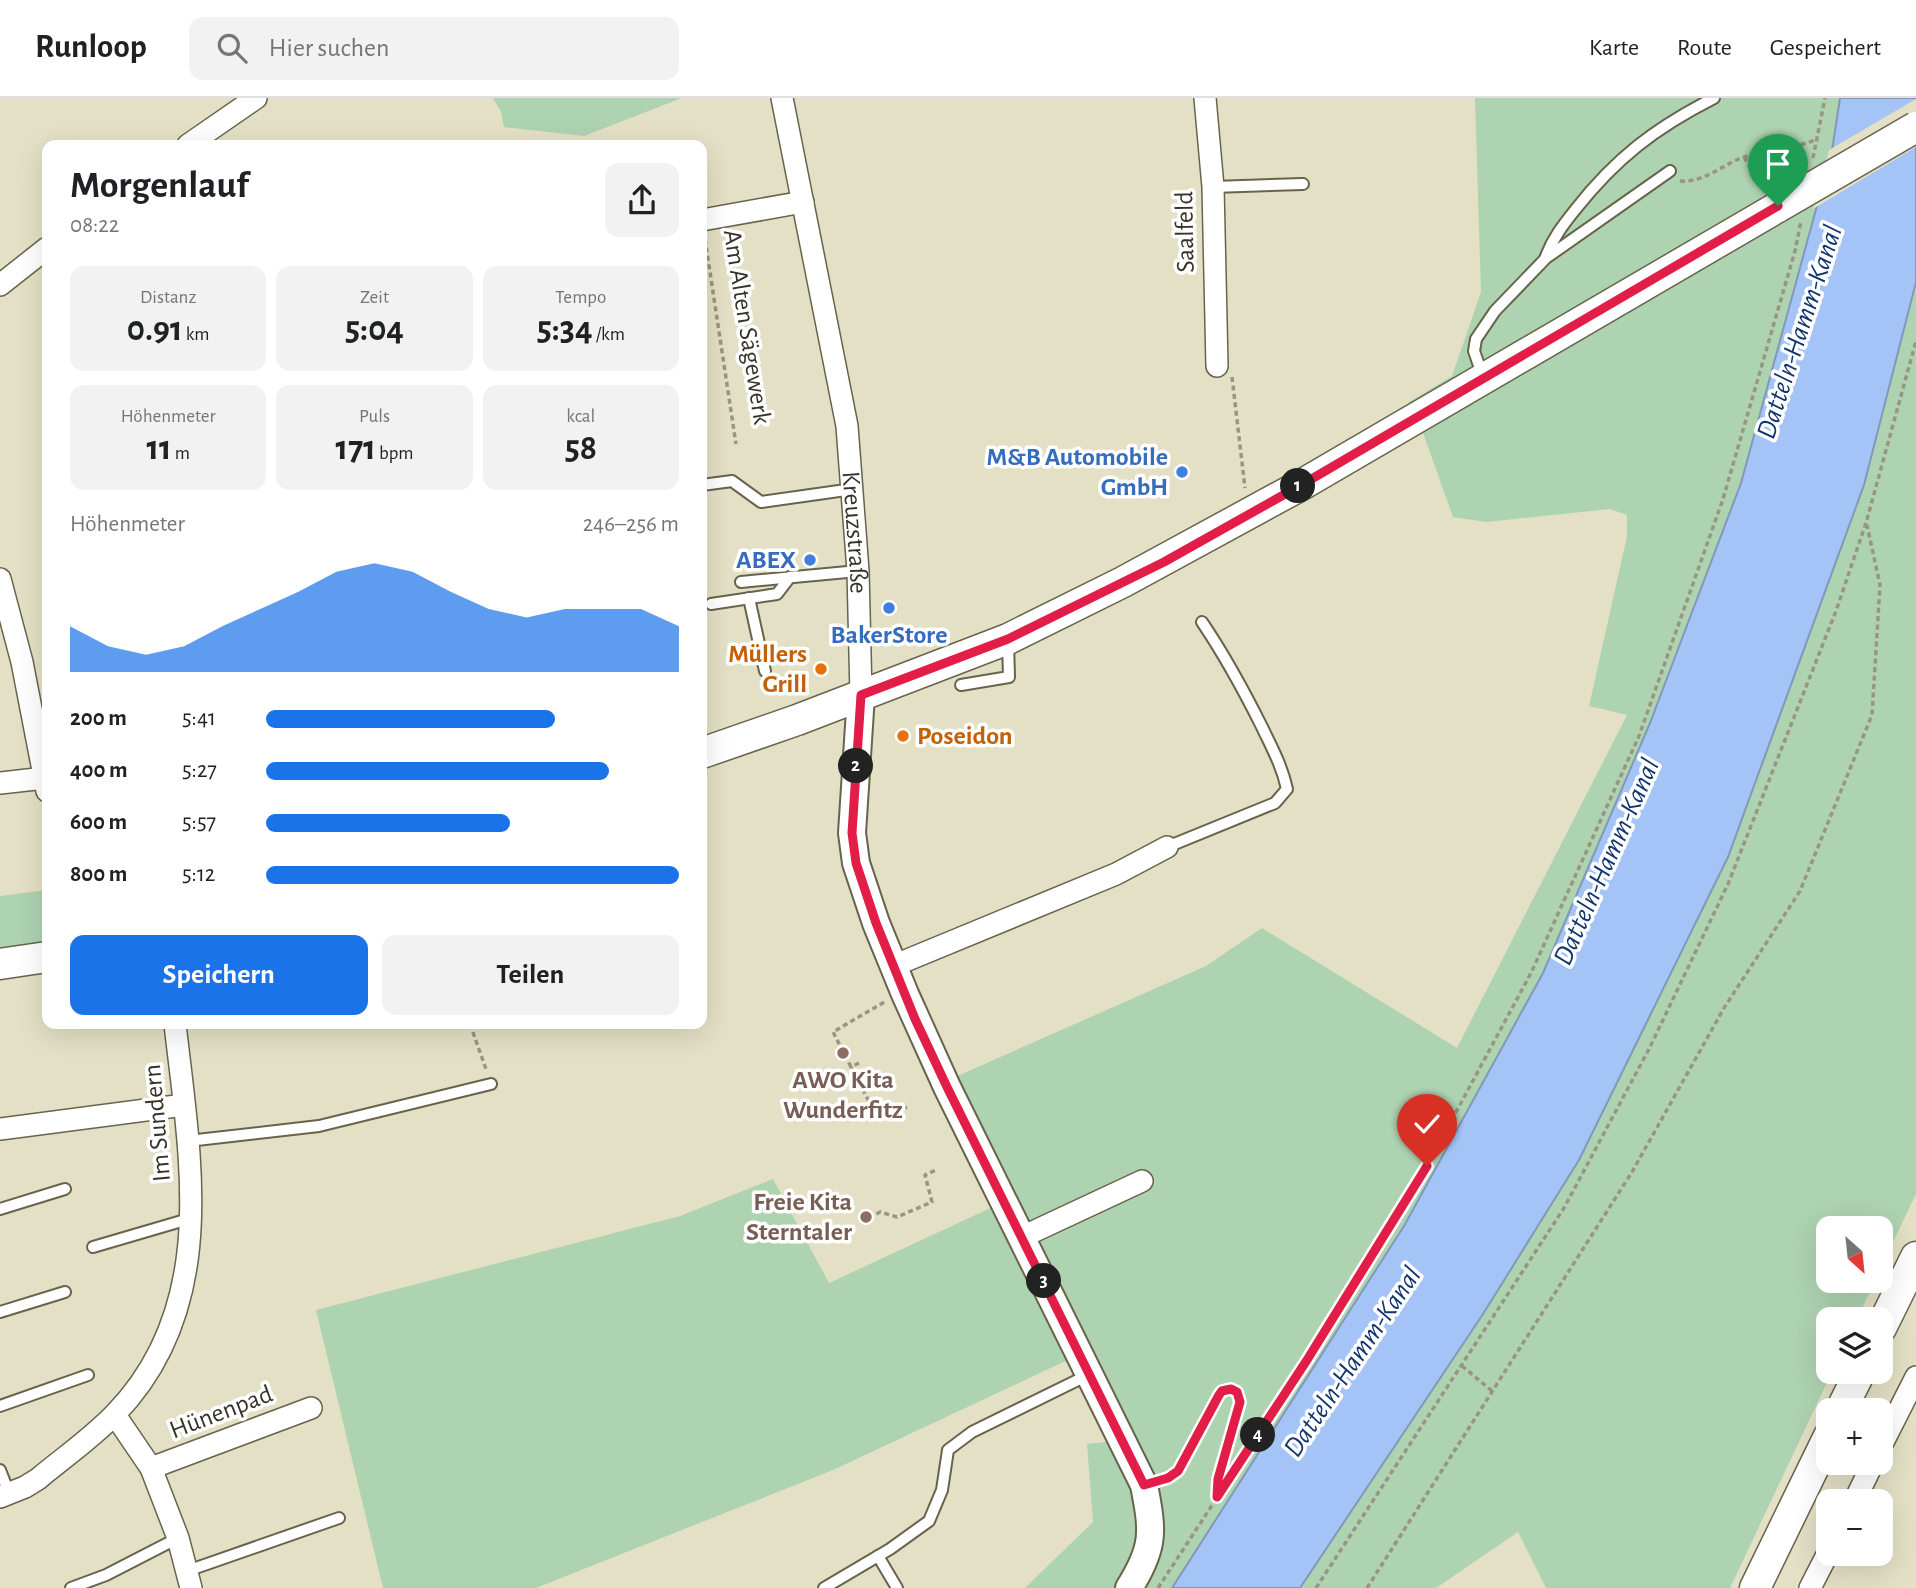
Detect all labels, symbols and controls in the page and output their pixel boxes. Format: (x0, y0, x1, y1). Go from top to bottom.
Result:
search box (189, 17, 679, 80)
icon: search (213, 29, 251, 67)
text: Runloop (35, 31, 147, 64)
text: Hier suchen (269, 35, 389, 61)
text: Karte (1589, 36, 1639, 60)
text: Route (1677, 36, 1732, 60)
text: Gespeichert (1770, 36, 1881, 60)
pin (1748, 134, 1808, 206)
icon: arrive (1759, 145, 1797, 183)
button: share (605, 163, 679, 237)
text: Morgenlauf (70, 167, 248, 205)
street label: Saalfeld (1171, 191, 1199, 273)
text: 08:22 (70, 214, 119, 237)
water label: Datteln-Hamm-Kanal (1752, 222, 1848, 442)
street label: Am Alten Sägewerk (719, 228, 775, 426)
text: Distanz (140, 288, 196, 307)
text: Zeit (360, 288, 389, 307)
text: Tempo (555, 288, 606, 307)
text: 0.91 (127, 312, 183, 347)
text: 5:04 (345, 312, 404, 347)
text: 5:34 (537, 312, 593, 347)
text: km (183, 325, 210, 344)
text: /km (593, 325, 625, 344)
text: Höhenmeter (121, 407, 216, 426)
text: Puls (359, 407, 390, 426)
text: kcal (566, 407, 595, 426)
text: 11 (146, 431, 172, 466)
text: 171 (336, 431, 376, 466)
text: 58 (565, 431, 597, 466)
text: m (172, 444, 190, 463)
text: bpm (376, 444, 413, 463)
place label: M&B Automobile GmbH (987, 444, 1168, 500)
marker: M&B Automobile GmbH (1174, 464, 1190, 480)
pin: 1 (1280, 468, 1316, 504)
street label: Kreuzstraße (837, 470, 872, 594)
text: 1 (1294, 476, 1301, 495)
text: Höhenmeter (70, 513, 185, 536)
text: 246–256 m (583, 513, 679, 536)
place label: ABEX (736, 547, 796, 573)
marker: ABEX (802, 552, 818, 568)
marker: BakerStore (881, 600, 897, 616)
place label: BakerStore (831, 622, 947, 648)
place label: Müllers Grill (728, 641, 807, 697)
marker: Müllers Grill (813, 661, 829, 677)
text: 200 m (70, 707, 127, 730)
text: 5:41 (182, 707, 216, 730)
place label: Poseidon (917, 723, 1013, 749)
marker: Poseidon (895, 728, 911, 744)
pin: 2 (838, 748, 874, 784)
water label: Datteln-Hamm-Kanal (1549, 754, 1665, 969)
text: 2 (851, 756, 860, 775)
text: 400 m (70, 759, 128, 782)
text: 5:27 (182, 759, 217, 782)
text: 600 m (70, 811, 127, 834)
text: 5:57 (182, 811, 216, 834)
text: 800 m (70, 863, 127, 886)
text: 5:12 (182, 863, 215, 886)
button: Speichern (70, 935, 368, 1015)
button: Teilen (382, 935, 679, 1015)
marker: AWO Kita Wunderfitz (835, 1045, 851, 1061)
street label: Im Sundern (139, 1063, 175, 1183)
place label: AWO Kita Wunderfitz (783, 1067, 903, 1123)
pin (1397, 1094, 1457, 1166)
icon: check (1408, 1105, 1446, 1143)
place label: Freie Kita Sterntaler (746, 1189, 852, 1245)
marker: Freie Kita Sterntaler (858, 1209, 874, 1225)
north arrow (1816, 1216, 1894, 1293)
map controls (1816, 1216, 1893, 1566)
water label: Datteln-Hamm-Kanal (1279, 1262, 1427, 1462)
pin: 3 (1026, 1264, 1062, 1298)
text: 3 (1039, 1271, 1048, 1290)
button: layers (1816, 1307, 1893, 1384)
street label: Hünenpad (166, 1381, 276, 1443)
button: + (1816, 1398, 1893, 1475)
pin: 4 (1240, 1418, 1276, 1452)
text: 4 (1253, 1425, 1262, 1444)
button: − (1816, 1489, 1893, 1566)

